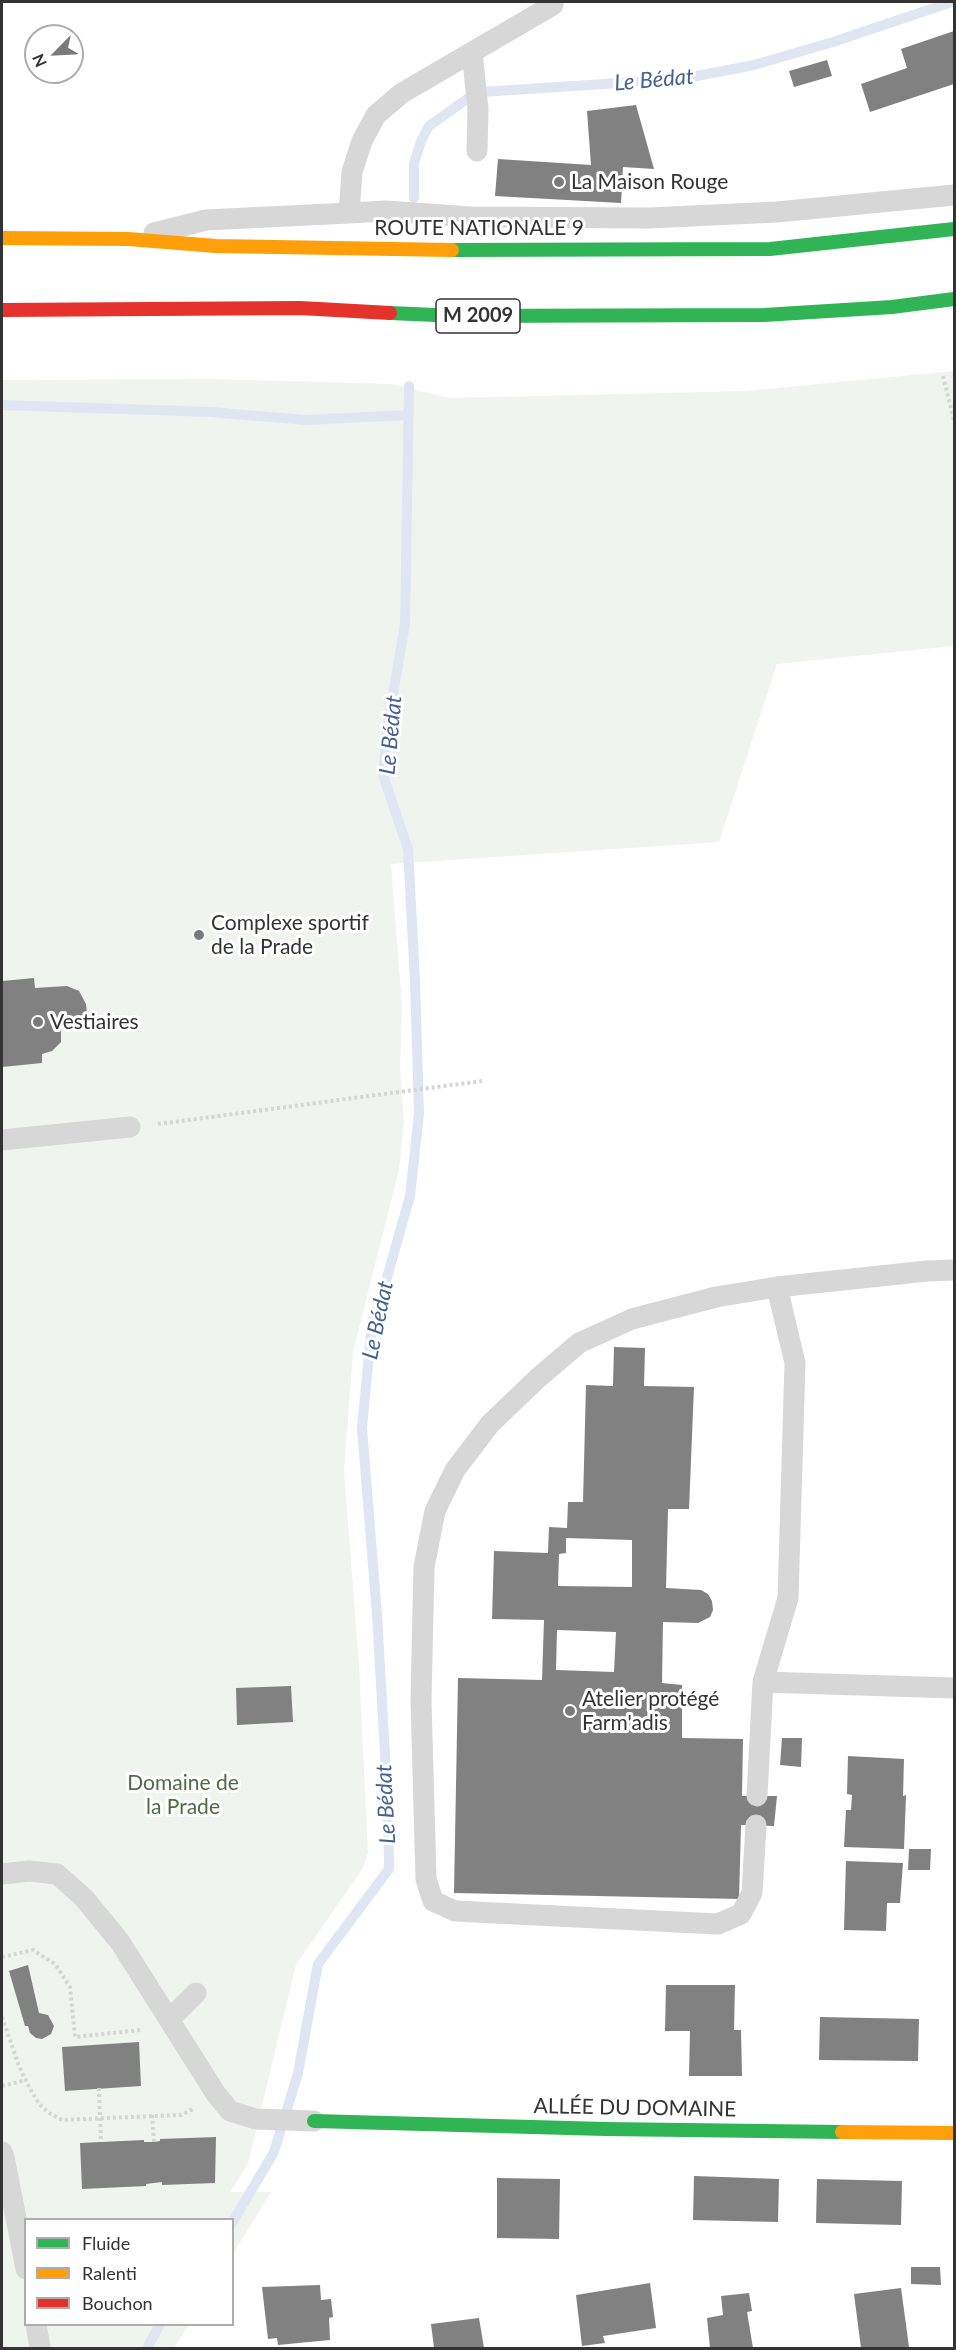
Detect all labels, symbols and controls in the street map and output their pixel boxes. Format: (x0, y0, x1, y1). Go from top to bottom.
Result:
north arrow (24, 24, 84, 84)
text: N (28, 51, 50, 70)
water label: Le Bédat (613, 63, 695, 97)
place label: La Maison Rouge (571, 169, 728, 195)
marker: La Maison Rouge (552, 175, 566, 189)
street label: ROUTE NATIONALE 9 (374, 215, 584, 241)
road number: M 2009 (436, 299, 520, 333)
water label: Le Bédat (374, 694, 408, 776)
place label: Complexe sportif de la Prade (211, 910, 369, 960)
marker: Complexe sportif de la Prade (192, 928, 206, 942)
place label: Vestiaires (50, 1009, 139, 1035)
marker: Vestiaires (31, 1015, 45, 1029)
water label: Le Bédat (357, 1278, 399, 1362)
place label: Atelier protégé Farm'adis (582, 1686, 719, 1736)
marker: Atelier protégé Farm'adis (563, 1704, 577, 1718)
water label: Le Bédat (371, 1764, 401, 1844)
park label: Domaine de la Prade (127, 1770, 239, 1820)
street label: ALLÉE DU DOMAINE (533, 2094, 737, 2122)
legend (24, 2218, 234, 2326)
text: Fluide (82, 2232, 130, 2254)
text: Ralenti (82, 2262, 137, 2284)
text: Bouchon (82, 2292, 153, 2314)

